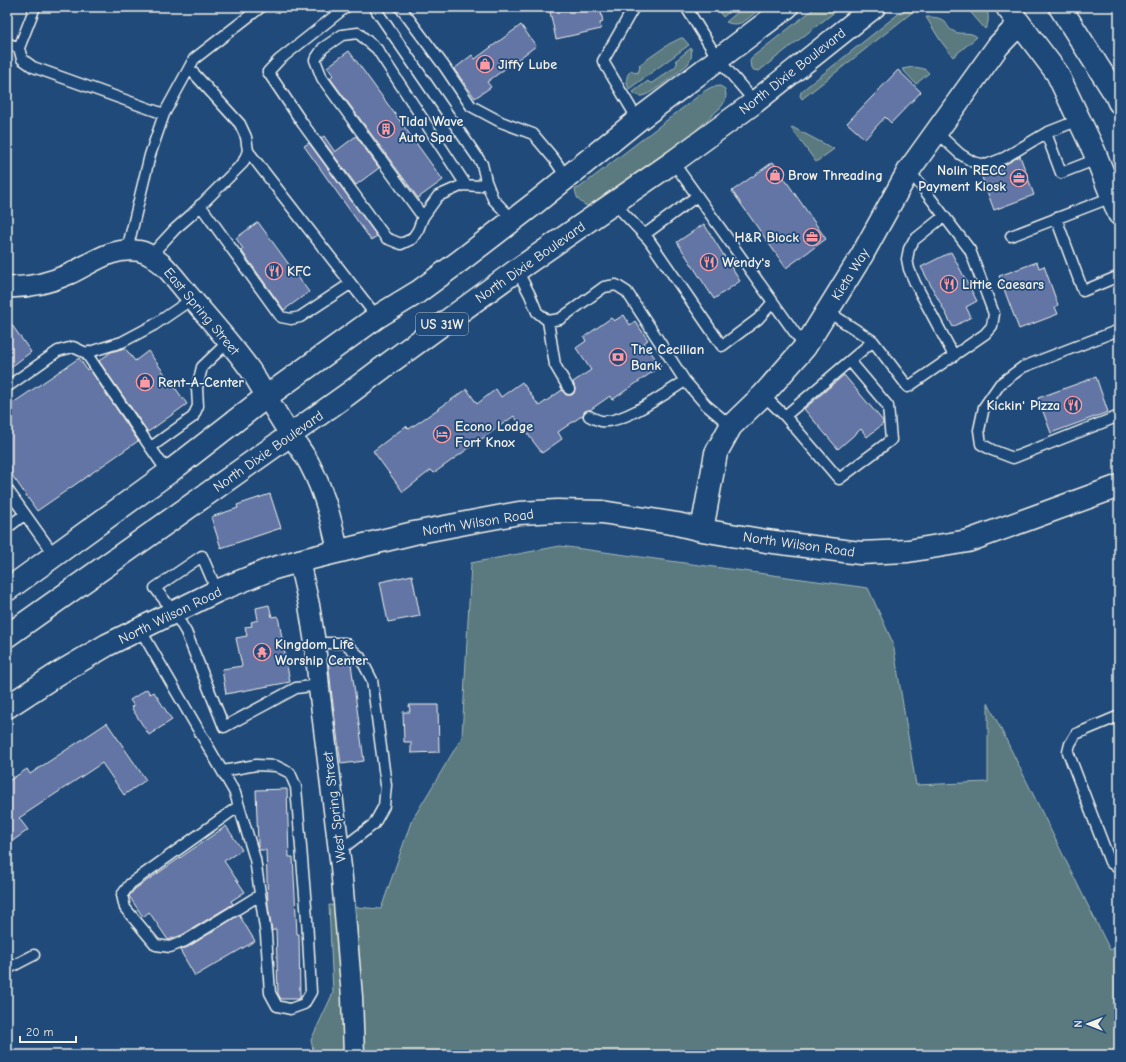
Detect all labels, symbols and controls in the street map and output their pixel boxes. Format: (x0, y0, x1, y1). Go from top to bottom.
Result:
street label: North Dixie Boulevard (736, 25, 849, 118)
shop icon: Jiffy Lube (475, 54, 495, 74)
place label: Jiffy Lube (498, 56, 557, 73)
place label: Tidal Wave Auto Spa (399, 113, 463, 146)
building icon: Tidal Wave Auto Spa (376, 119, 396, 139)
place label: Nolin RECC Payment Kiosk (918, 162, 1007, 195)
shop icon: Brow Threading (765, 165, 785, 185)
place label: Brow Threading (788, 167, 883, 184)
office icon: Nolin RECC Payment Kiosk (1009, 168, 1029, 188)
street label: North Dixie Boulevard (472, 218, 589, 307)
office icon: H&R Block (802, 227, 822, 247)
place label: H&R Block (735, 229, 799, 246)
street label: Kieta Way (828, 244, 873, 303)
restaurant icon: Wendy's (699, 252, 719, 272)
place label: Wendy's (722, 254, 770, 271)
restaurant icon: KFC (264, 261, 284, 281)
place label: KFC (287, 263, 311, 280)
street label: East Spring Street (160, 264, 244, 359)
restaurant icon: Little Caesars (939, 274, 959, 294)
place label: Little Caesars (962, 276, 1044, 293)
road number: US 31W (416, 313, 468, 335)
place label: The Cecilian Bank (631, 341, 704, 374)
bank icon: The Cecilian Bank (608, 347, 628, 367)
shop icon: Rent-A-Center (135, 372, 155, 392)
place label: Rent-A-Center (158, 374, 244, 391)
restaurant icon: Kickin' Pizza (1063, 395, 1083, 415)
place label: Kickin' Pizza (986, 397, 1060, 414)
street label: North Dixie Boulevard (210, 407, 327, 496)
place label: Econo Lodge Fort Knox (455, 418, 533, 451)
hotel icon: Econo Lodge Fort Knox (432, 424, 452, 444)
street label: North Wilson Road (421, 505, 535, 540)
street label: North Wilson Road (742, 528, 856, 561)
street label: North Wilson Road (116, 583, 225, 648)
place label: Kingdom Life Worship Center (275, 636, 368, 669)
temple icon: Kingdom Life Worship Center (252, 642, 272, 662)
street label: West Spring Street (319, 750, 350, 863)
north arrow (1068, 1004, 1108, 1044)
scale bar (20, 1018, 76, 1044)
text: N (1072, 1020, 1085, 1028)
text: 20 m (26, 1025, 54, 1039)

